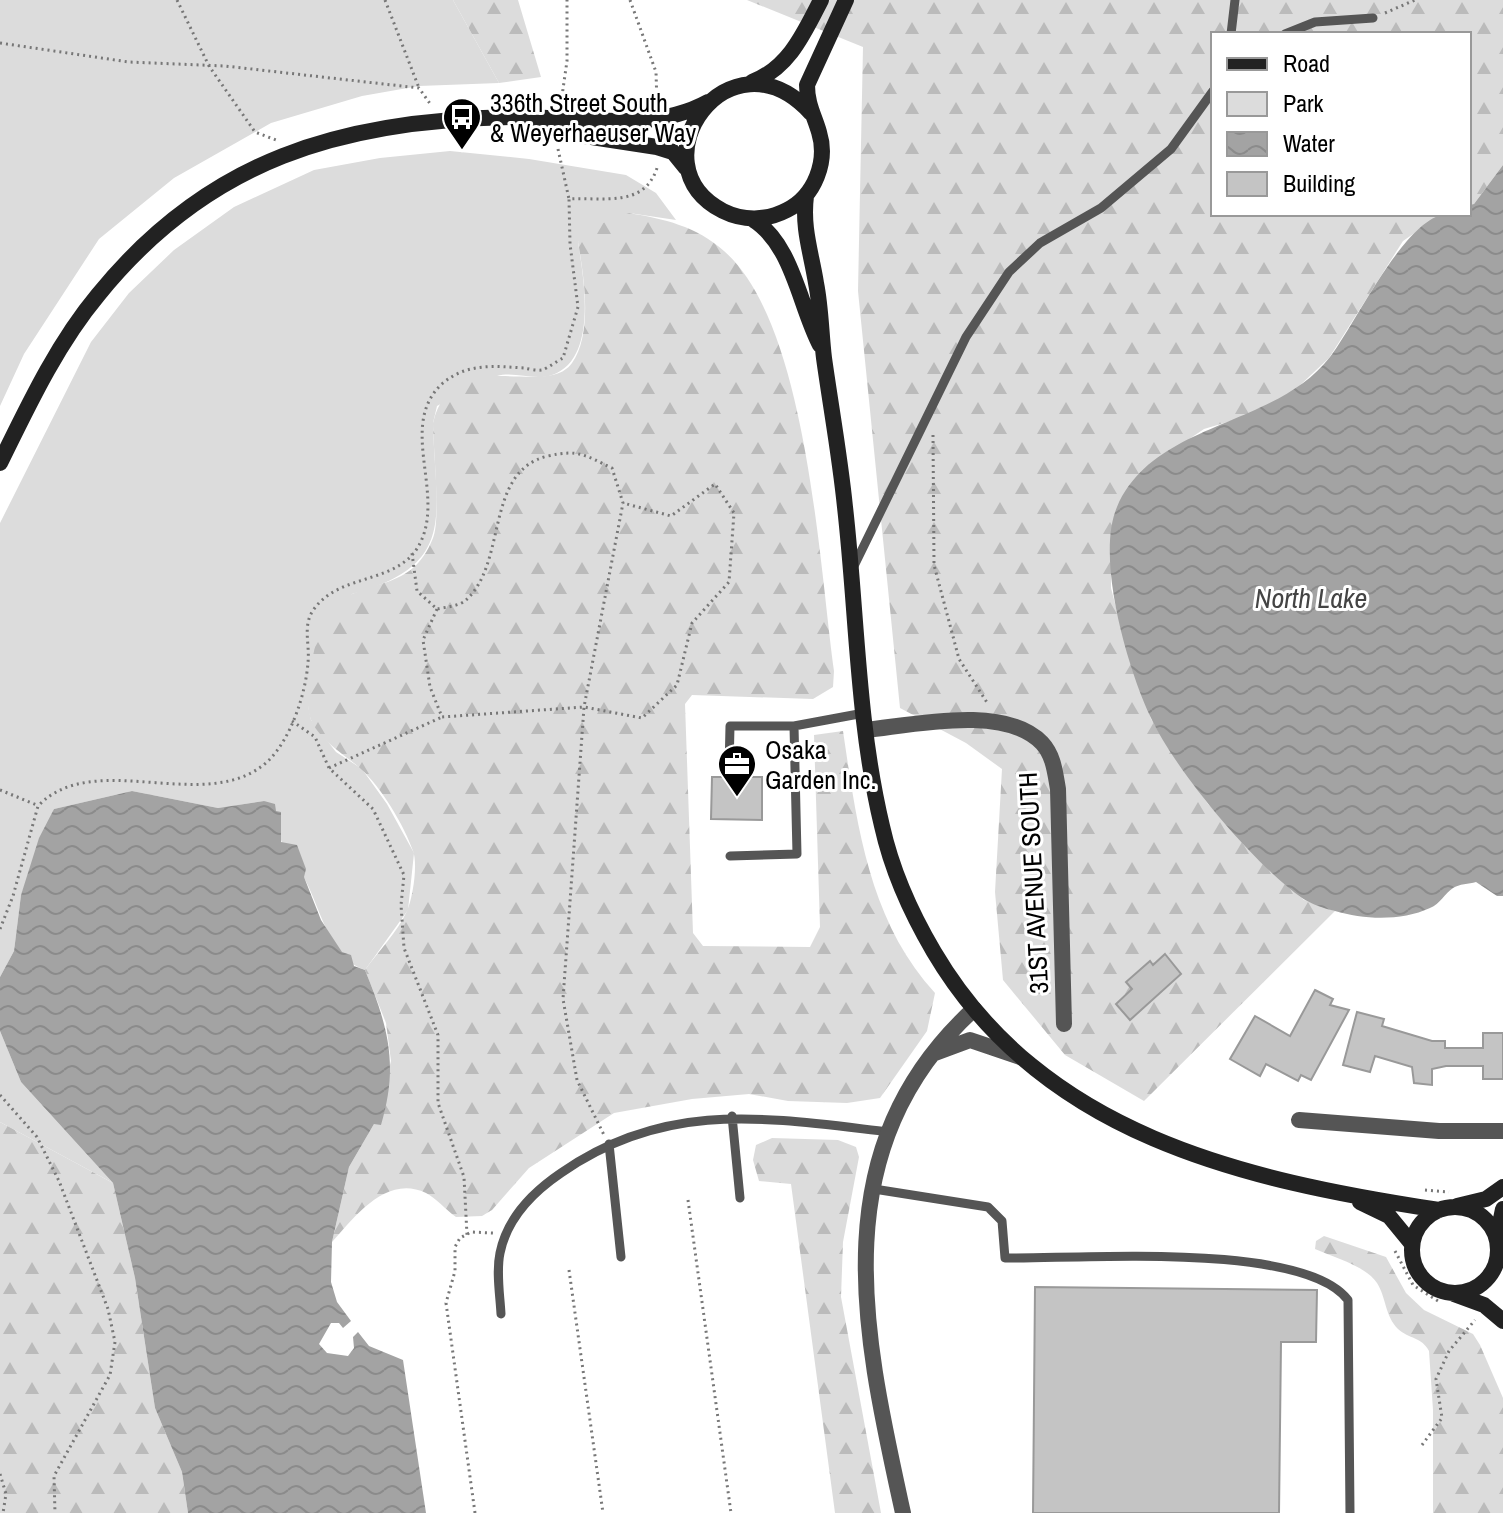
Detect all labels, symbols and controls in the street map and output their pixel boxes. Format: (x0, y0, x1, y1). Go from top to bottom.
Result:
legend (1211, 32, 1471, 216)
text: Road (1283, 47, 1330, 79)
place label: 336th Street South & Weyerhaeuser Way (490, 85, 697, 150)
text: Park (1283, 87, 1324, 119)
bus stop icon: 336th Street South & Weyerhaeuser Way (441, 96, 483, 151)
text: Water (1283, 127, 1335, 159)
text: Building (1283, 167, 1355, 199)
water label: North Lake (1255, 579, 1367, 617)
place label: Osaka Garden Inc. (765, 732, 876, 797)
office icon: Osaka Garden Inc. (716, 743, 758, 798)
street label: 31ST AVENUE SOUTH (1010, 771, 1056, 995)

